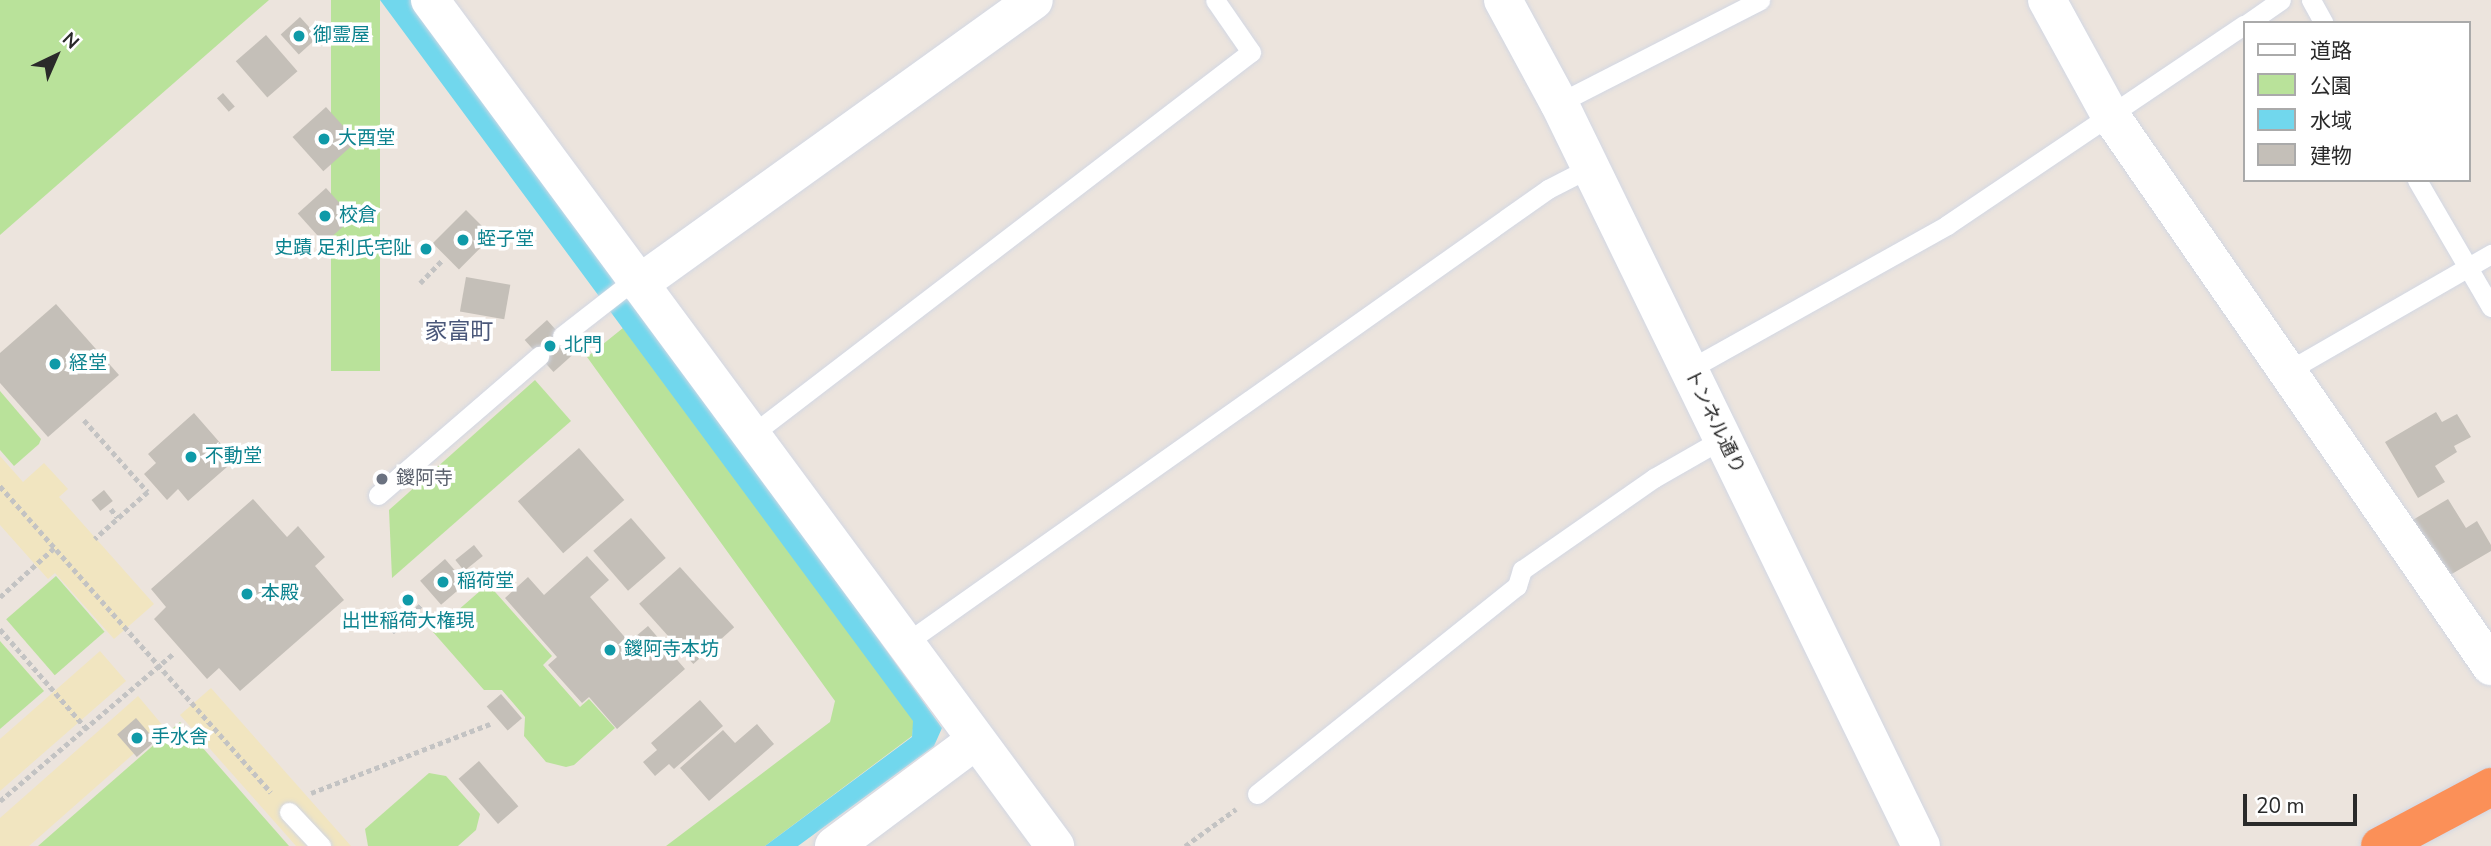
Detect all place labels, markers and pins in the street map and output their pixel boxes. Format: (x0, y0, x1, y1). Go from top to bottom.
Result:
place label: 御霊屋 (313, 25, 370, 47)
marker: 御霊屋 (291, 28, 307, 44)
place label: 大酉堂 (338, 128, 395, 150)
marker: 大酉堂 (316, 131, 332, 147)
place label: 校倉 (339, 205, 377, 227)
marker: 校倉 (317, 208, 333, 224)
place label: 蛭子堂 (477, 229, 534, 251)
marker: 蛭子堂 (455, 232, 471, 248)
place label: 史蹟 足利氏宅阯 (274, 238, 412, 260)
marker: 史蹟 足利氏宅阯 (418, 241, 434, 257)
place label: 北門 (564, 335, 602, 357)
marker: 北門 (542, 338, 558, 354)
place label: 経堂 (69, 353, 107, 375)
marker: 経堂 (47, 356, 63, 372)
place label: 不動堂 (205, 446, 262, 468)
marker: 不動堂 (183, 449, 199, 465)
place label: 鑁阿寺 (396, 468, 453, 490)
marker: 鑁阿寺 (374, 471, 390, 487)
place label: 稲荷堂 (457, 571, 514, 593)
marker: 稲荷堂 (435, 574, 451, 590)
place label: 本殿 (261, 583, 299, 605)
marker: 本殿 (239, 586, 255, 602)
marker: 出世稲荷大権現 (400, 592, 416, 608)
place label: 出世稲荷大権現 (342, 611, 474, 633)
place label: 鑁阿寺本坊 (624, 639, 719, 661)
marker: 鑁阿寺本坊 (602, 642, 618, 658)
place label: 手水舎 (151, 727, 208, 749)
marker: 手水舎 (129, 730, 145, 746)

